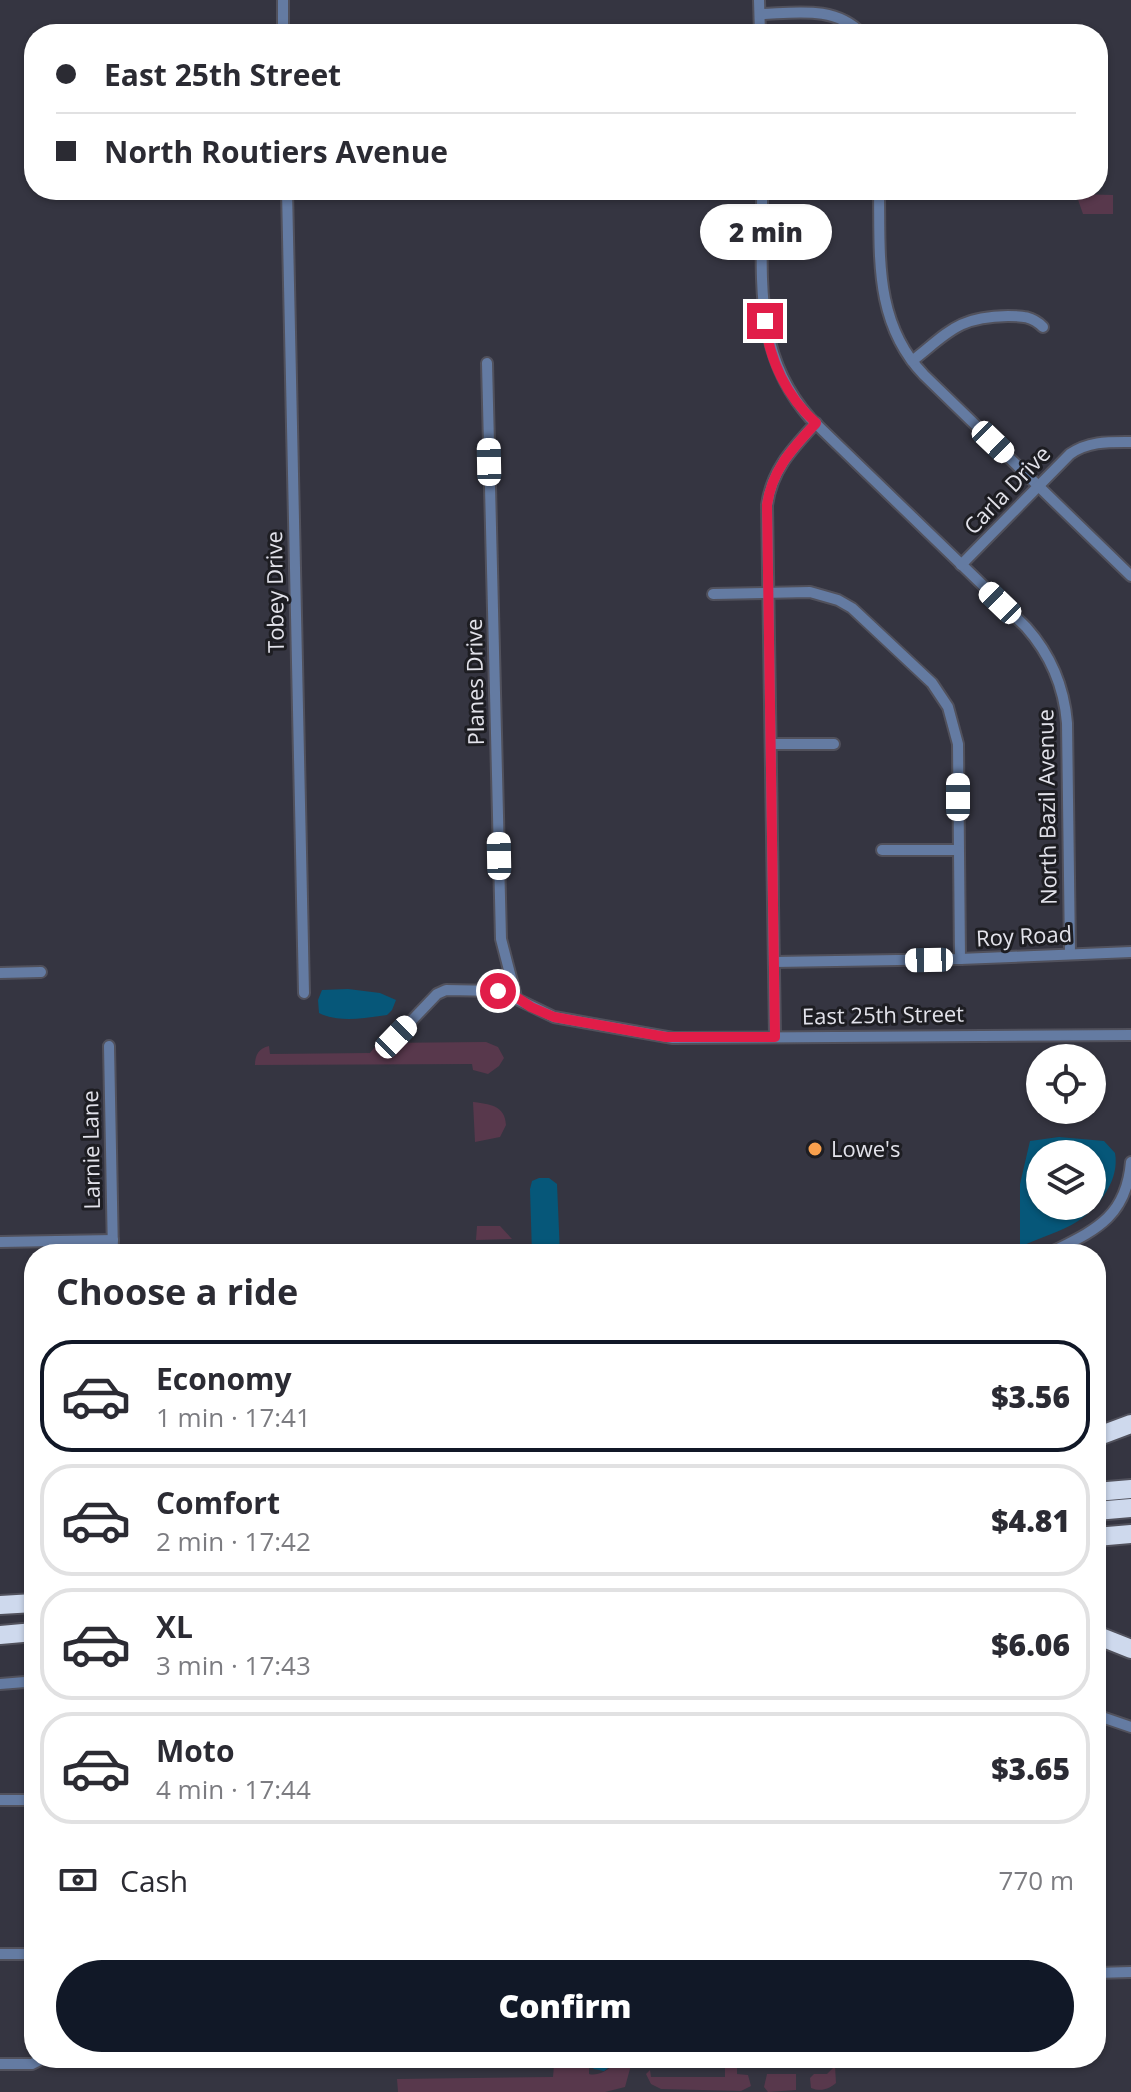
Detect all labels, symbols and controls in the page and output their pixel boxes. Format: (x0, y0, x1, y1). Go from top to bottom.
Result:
text: East 25th Street (104, 54, 341, 95)
text: North Routiers Avenue (104, 131, 448, 172)
callout: 2 min (699, 205, 831, 261)
text: 2 min (729, 214, 803, 250)
route end (747, 303, 783, 339)
car (967, 417, 1019, 467)
car (477, 438, 501, 486)
street label: Carla Drive (956, 438, 1056, 540)
street label: Tobey Drive (258, 531, 290, 653)
car (974, 578, 1026, 628)
street label: Planes Drive (458, 618, 490, 746)
street label: North Bazil Avenue (1029, 709, 1063, 905)
car (946, 773, 970, 821)
car (487, 832, 511, 880)
street label: Roy Road (975, 918, 1073, 952)
car (905, 948, 953, 972)
route start (480, 973, 516, 1009)
street label: East 25th Street (802, 998, 964, 1030)
car (371, 1011, 421, 1063)
map controls (1026, 1044, 1106, 1220)
button: locate (1026, 1044, 1106, 1124)
street label: Larnie Lane (74, 1090, 106, 1210)
place label: Lowe's (831, 1133, 900, 1163)
marker: Lowe's (806, 1140, 824, 1158)
button: layers (1026, 1140, 1106, 1220)
text: Choose a ride (56, 1267, 298, 1316)
text: Economy (156, 1358, 292, 1399)
icon: car (60, 1360, 132, 1432)
text: $3.56 (991, 1376, 1070, 1417)
text: 1 min · 17:41 (156, 1399, 311, 1435)
text: Comfort (156, 1482, 280, 1523)
icon: car (60, 1484, 132, 1556)
text: $4.81 (991, 1500, 1070, 1541)
text: 2 min · 17:42 (156, 1523, 311, 1559)
text: XL (156, 1606, 193, 1647)
icon: car (60, 1608, 132, 1680)
text: $6.06 (991, 1624, 1070, 1665)
text: 3 min · 17:43 (156, 1647, 311, 1683)
text: Moto (156, 1730, 234, 1771)
icon: car (60, 1732, 132, 1804)
text: $3.65 (991, 1748, 1070, 1789)
text: 4 min · 17:44 (156, 1771, 311, 1807)
icon: cash (56, 1858, 100, 1902)
text: Cash (120, 1860, 188, 1901)
text: 770 m (999, 1862, 1074, 1898)
button: Confirm (56, 1960, 1074, 2052)

